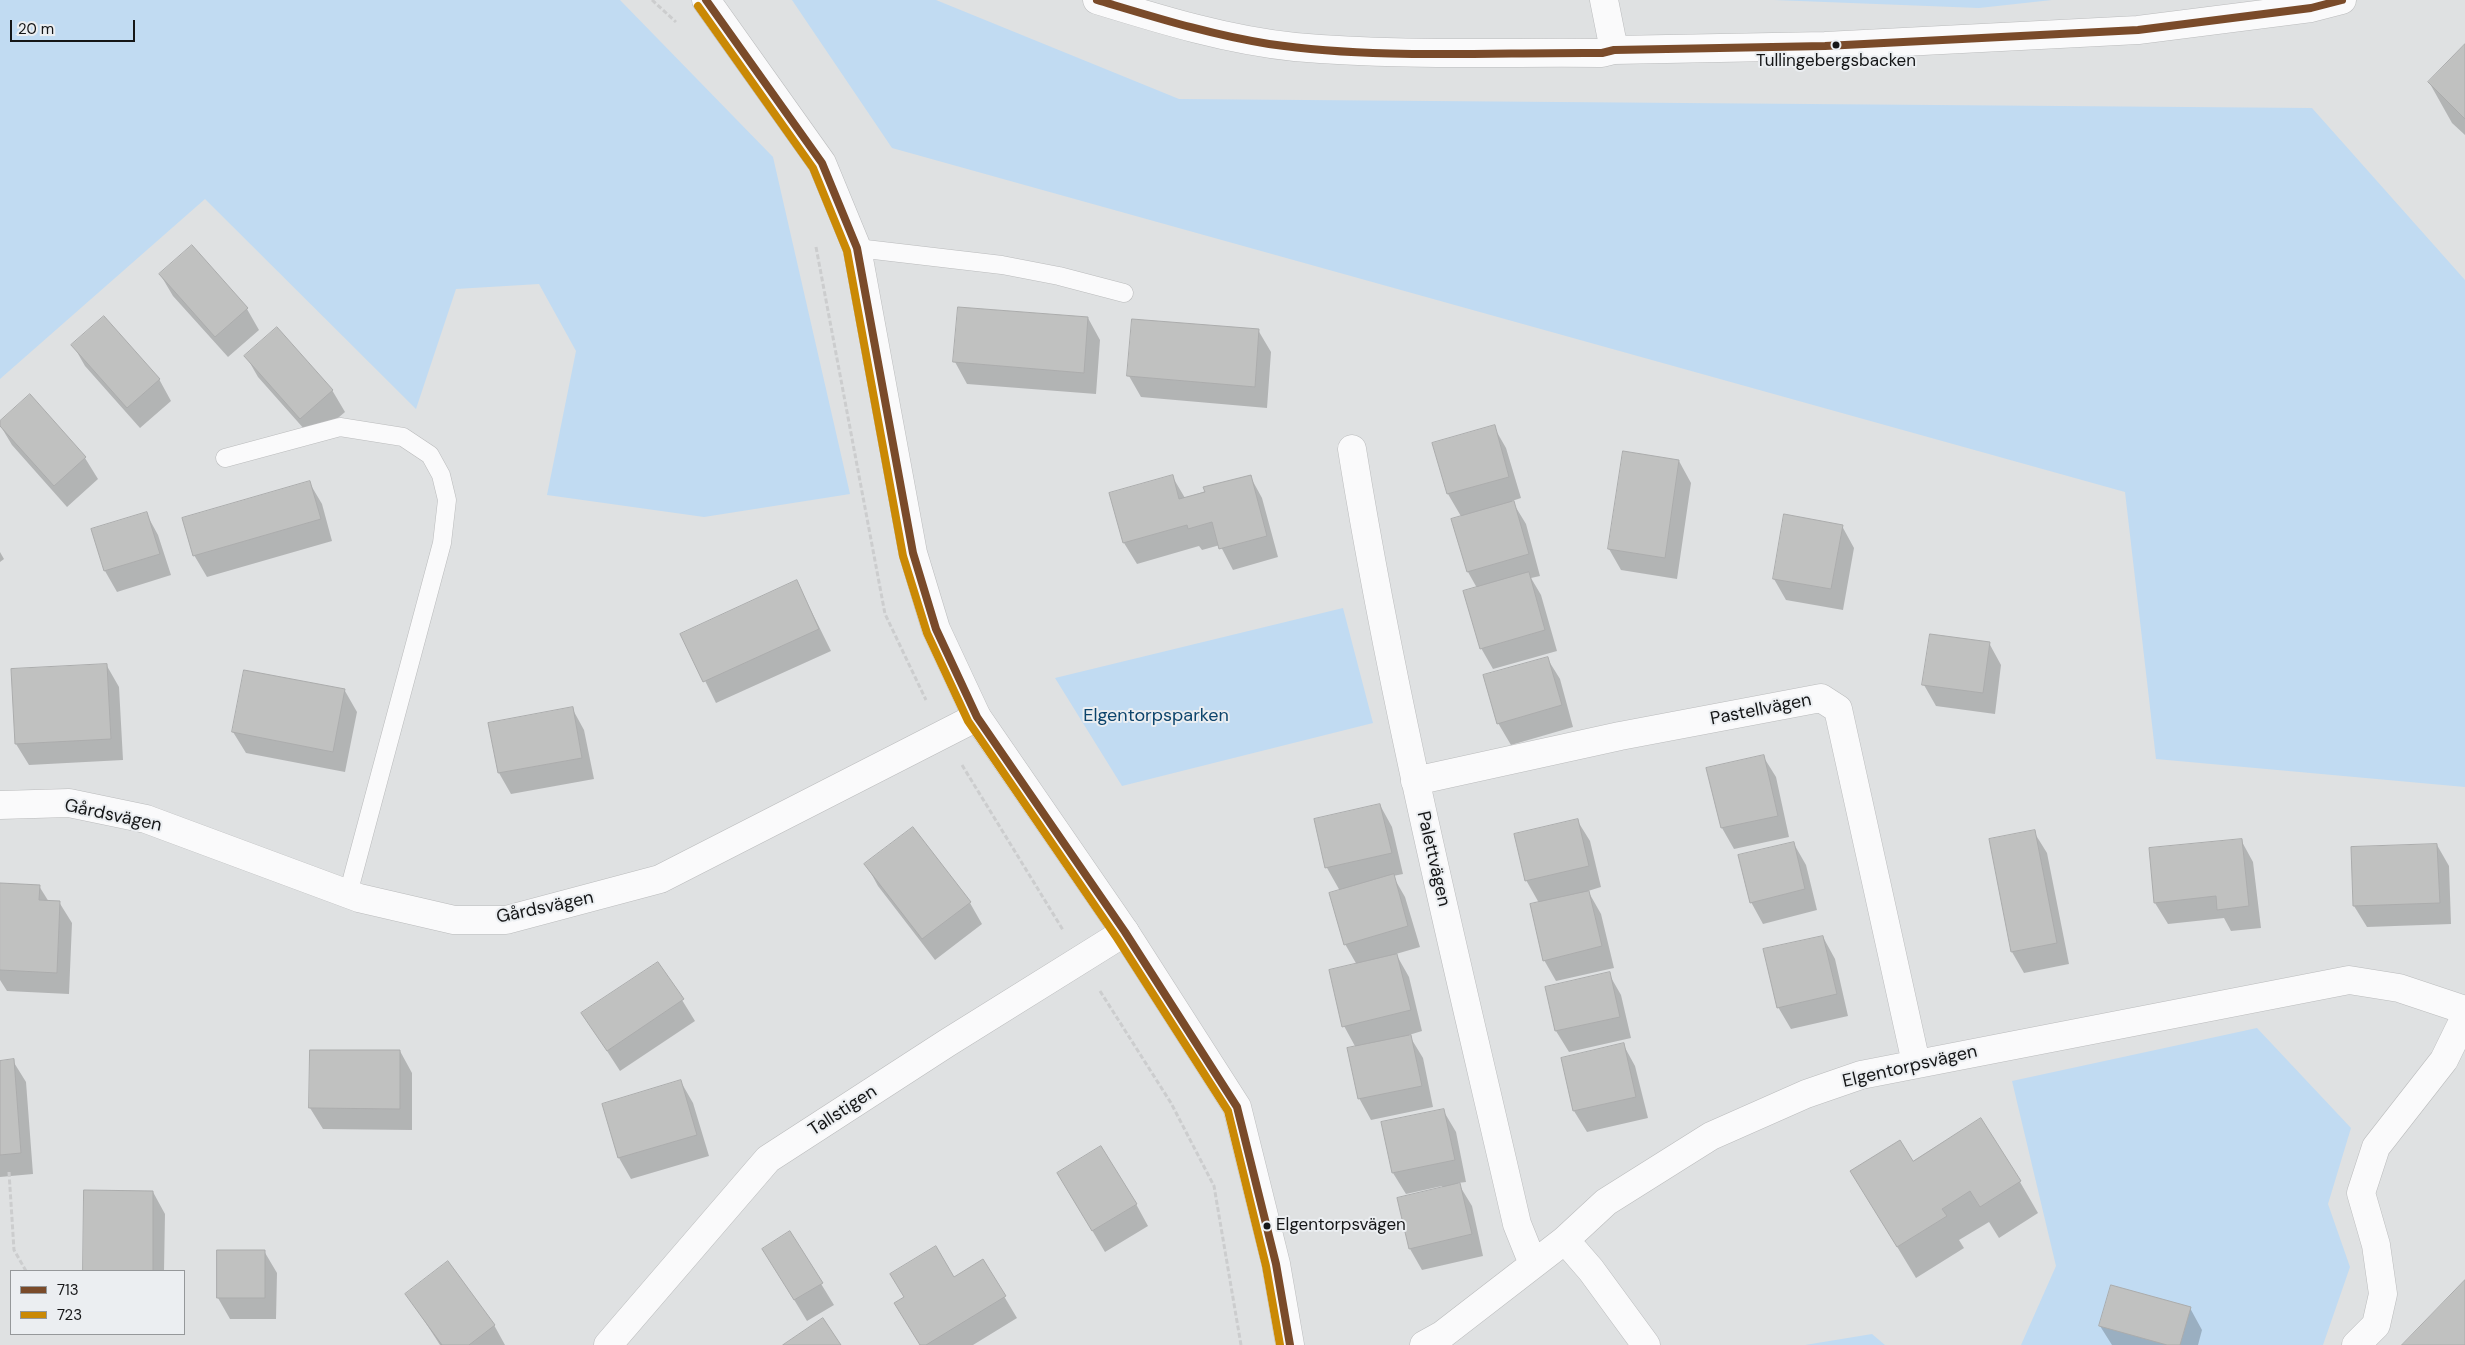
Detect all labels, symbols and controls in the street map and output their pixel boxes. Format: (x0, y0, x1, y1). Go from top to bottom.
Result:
scale bar (12, 10, 138, 42)
text: 20 m (18, 19, 54, 39)
marker: Tullingebergsbacken (1831, 40, 1841, 50)
place label: Tullingebergsbacken (1756, 52, 1916, 72)
street label: Pastellvägen (1709, 690, 1813, 730)
park label: Elgentorpsparken (1083, 705, 1229, 727)
street label: Gårdsvägen (63, 795, 163, 837)
street label: Palettvägen (1412, 809, 1454, 909)
street label: Gårdsvägen (495, 887, 595, 929)
street label: Elgentorpsvägen (1841, 1041, 1979, 1093)
street label: Tallstigen (805, 1081, 881, 1141)
place label: Elgentorpsvägen (1276, 1216, 1406, 1236)
marker: Elgentorpsvägen (1262, 1221, 1272, 1231)
legend (10, 1270, 185, 1335)
text: 713 (57, 1280, 79, 1300)
text: 723 (57, 1305, 82, 1325)

